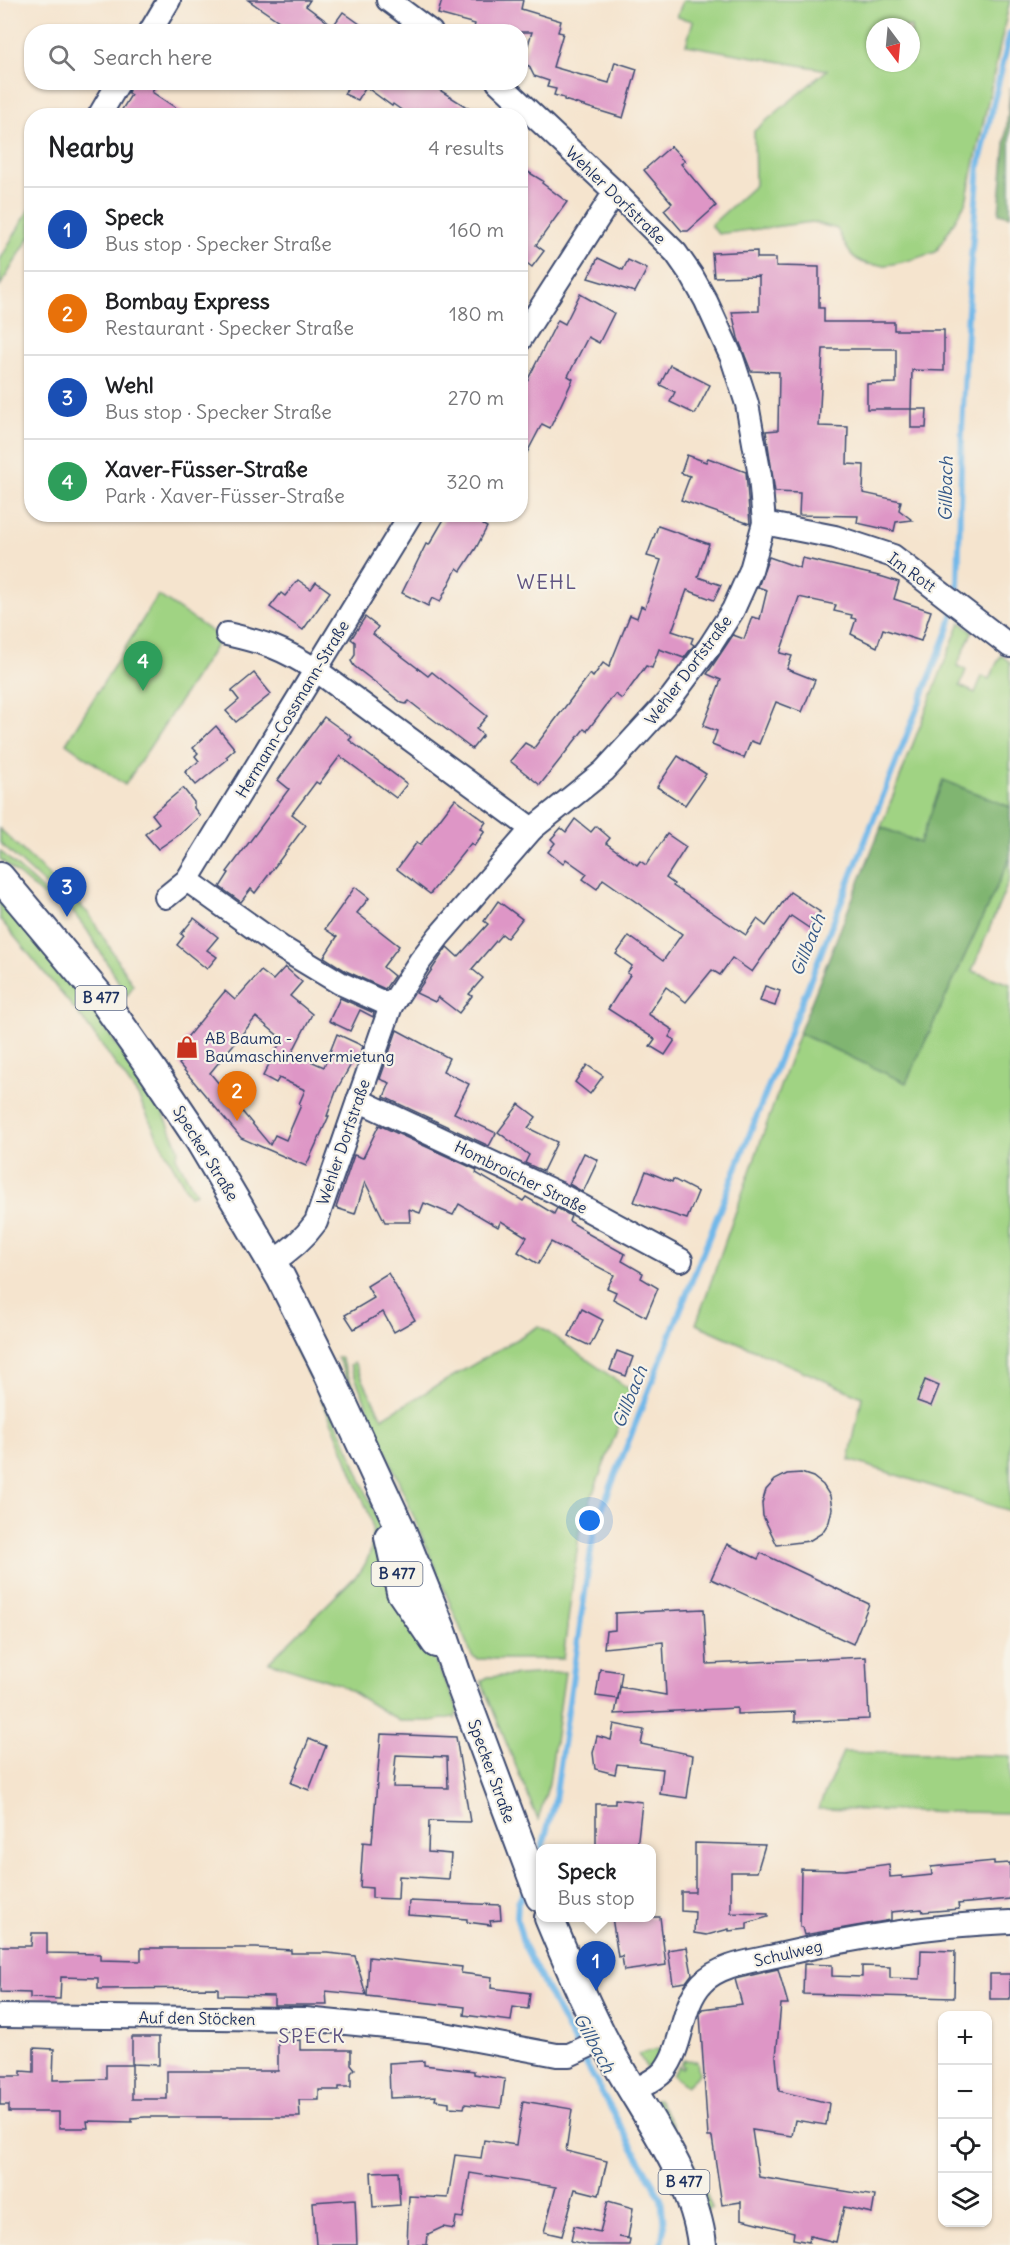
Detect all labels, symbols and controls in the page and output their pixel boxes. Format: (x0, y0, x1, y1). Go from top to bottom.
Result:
north arrow (866, 18, 920, 72)
search box (24, 24, 528, 90)
icon: search (45, 41, 78, 74)
text: Search here (93, 43, 212, 71)
text: Nearby (48, 131, 134, 164)
text: 4 results (428, 135, 504, 160)
street label: Wehler Dorfstraße (562, 142, 670, 248)
text: Speck (105, 203, 164, 231)
text: 1 (64, 217, 71, 242)
text: 160 m (449, 217, 504, 242)
text: Bus stop · Specker Straße (105, 231, 332, 256)
text: Bombay Express (105, 287, 270, 315)
text: 2 (62, 301, 73, 326)
text: 180 m (449, 301, 504, 326)
text: Restaurant · Specker Straße (105, 315, 354, 340)
text: Wehl (105, 371, 154, 399)
text: 3 (62, 385, 73, 410)
text: 270 m (448, 385, 504, 410)
text: Bus stop · Specker Straße (105, 399, 332, 424)
text: Xaver-Füsser-Straße (105, 455, 308, 483)
water label: Gillbach (933, 456, 958, 522)
text: 4 (62, 469, 73, 494)
text: 320 m (446, 469, 504, 494)
text: Park · Xaver-Füsser-Straße (105, 483, 345, 508)
street label: Im Rott (884, 548, 940, 596)
district label: WEHL (516, 569, 578, 594)
street label: Wehler Dorfstraße (640, 611, 736, 729)
street label: Hermann-Cossmann-Straße (231, 617, 353, 801)
pin: 4 (124, 642, 162, 691)
pin: 3 (48, 868, 86, 917)
water label: Gillbach (785, 910, 831, 979)
road number: B 477 (76, 986, 126, 1010)
place label: AB Bauma - Baumaschinenvermietung (205, 1028, 394, 1066)
shop icon: AB Bauma - Baumaschinenvermietung (174, 1034, 200, 1060)
pin: 2 (218, 1072, 256, 1121)
street label: Wehler Dorfstraße (312, 1076, 374, 1208)
street label: Specker Straße (169, 1102, 243, 1204)
street label: Hombroicher Straße (451, 1136, 591, 1218)
water label: Gillbach (607, 1362, 653, 1431)
your location (575, 1506, 604, 1535)
road number: B 477 (372, 1562, 422, 1586)
street label: Specker Straße (464, 1717, 520, 1825)
popup (536, 1844, 656, 1922)
text: Speck (557, 1857, 617, 1885)
text: Bus stop (557, 1885, 635, 1910)
street label: Schulweg (752, 1935, 824, 1971)
pin: 1 (576, 1942, 616, 1991)
street label: Auf den Stöcken (138, 2007, 256, 2029)
water label: Gillbach (569, 2009, 620, 2077)
map controls (938, 2011, 992, 2227)
button: + (938, 2011, 992, 2065)
district label: SPECK (278, 2023, 346, 2048)
button: − (938, 2065, 992, 2119)
button: locate (938, 2119, 992, 2173)
road number: B 477 (658, 2170, 710, 2194)
button: layers (938, 2173, 992, 2227)

